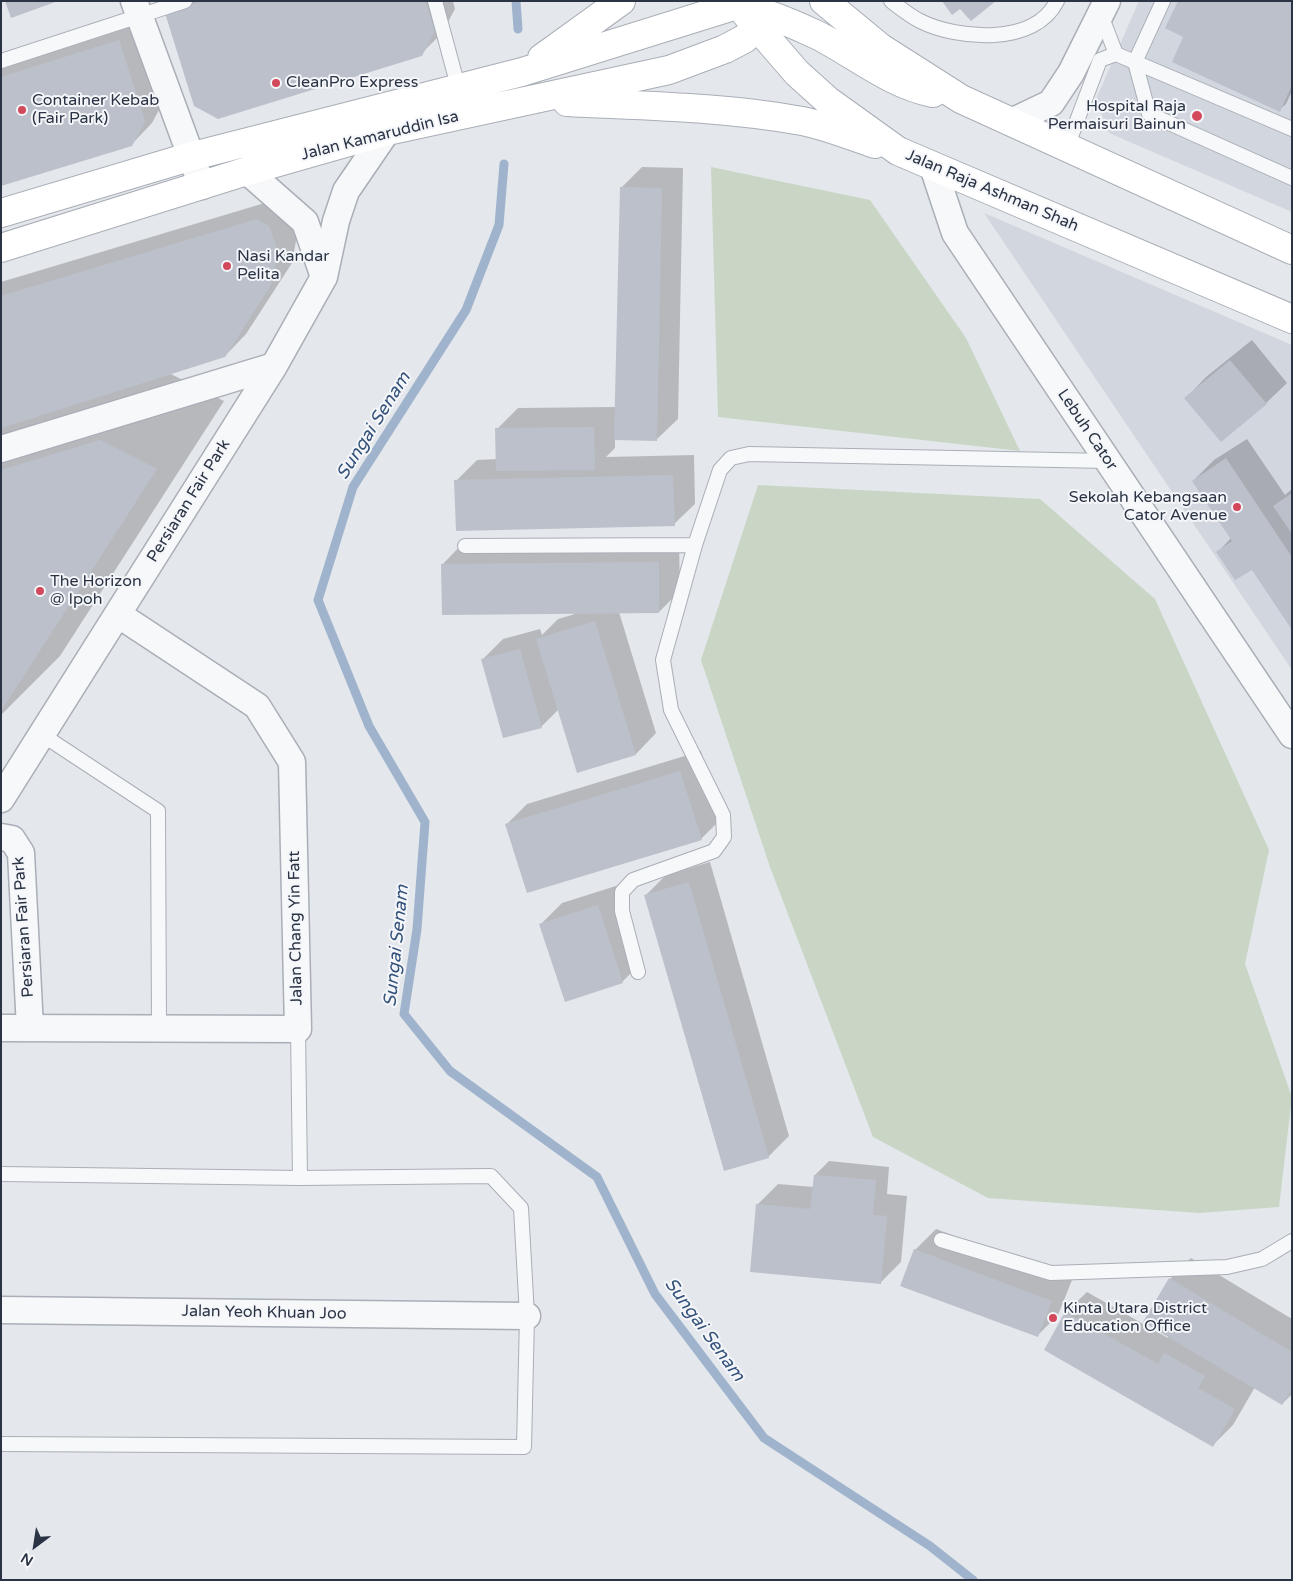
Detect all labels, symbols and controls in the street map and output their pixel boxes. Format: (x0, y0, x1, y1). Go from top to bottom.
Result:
place label: CleanPro Express (286, 73, 418, 93)
marker: CleanPro Express (270, 77, 282, 89)
place label: Container Kebab (Fair Park) (32, 91, 159, 129)
place label: Hospital Raja Permaisuri Bainun (1048, 97, 1186, 135)
marker: Container Kebab (Fair Park) (16, 104, 28, 116)
street label: Jalan Kamaruddin Isa (299, 107, 461, 165)
marker: Hospital Raja Permaisuri Bainun (1190, 109, 1204, 123)
street label: Jalan Raja Ashman Shah (903, 146, 1081, 236)
place label: Nasi Kandar Pelita (237, 247, 329, 285)
marker: Nasi Kandar Pelita (221, 260, 233, 272)
water label: Sungai Senam (332, 368, 416, 484)
street label: Lebuh Cator (1053, 386, 1121, 474)
street label: Persiaran Fair Park (143, 436, 235, 566)
place label: Sekolah Kebangsaan Cator Avenue (1069, 488, 1227, 526)
marker: Sekolah Kebangsaan Cator Avenue (1231, 501, 1243, 513)
place label: The Horizon @ Ipoh (50, 572, 142, 610)
marker: The Horizon @ Ipoh (34, 585, 46, 597)
street label: Jalan Chang Yin Fatt (285, 851, 307, 1005)
street label: Persiaran Fair Park (9, 856, 39, 998)
water label: Sungai Senam (380, 884, 414, 1008)
water label: Sungai Senam (659, 1274, 749, 1386)
place label: Kinta Utara District Education Office (1063, 1299, 1207, 1337)
street label: Jalan Yeoh Khuan Joo (181, 1302, 347, 1324)
marker: Kinta Utara District Education Office (1047, 1312, 1059, 1324)
north arrow (10, 1521, 60, 1571)
text: N (18, 1549, 36, 1569)

